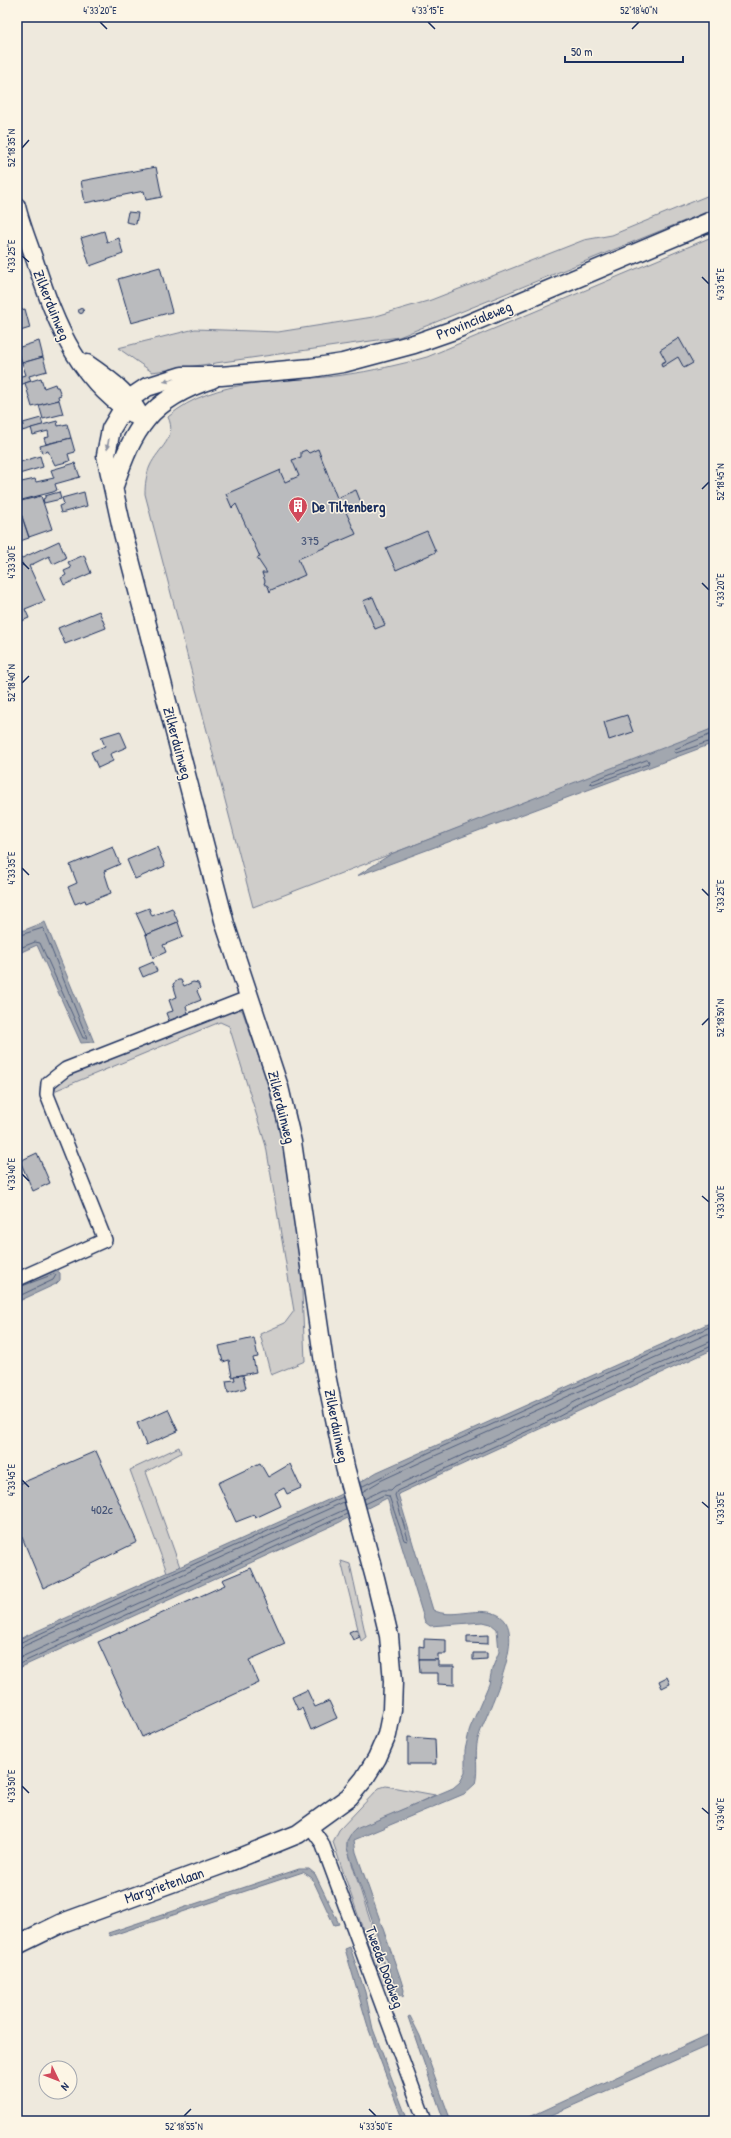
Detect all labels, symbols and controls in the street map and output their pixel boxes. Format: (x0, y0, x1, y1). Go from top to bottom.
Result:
text: 4°33'20"E (83, 4, 117, 17)
text: 4°33'15"E (412, 4, 445, 17)
text: 52°18'40"N (620, 4, 658, 17)
scale bar (565, 38, 683, 64)
text: 50 m (571, 43, 592, 60)
text: 52°18'35"N (5, 129, 18, 167)
text: 4°33'25"E (5, 239, 18, 273)
street label: Zilkerduinweg (28, 267, 76, 344)
text: 4°33'15"E (714, 267, 727, 300)
street label: Provincialeweg (433, 295, 515, 345)
one-way arrow (163, 377, 175, 383)
one-way arrow (105, 438, 111, 450)
text: 52°18'45"N (714, 463, 727, 501)
building icon: De Tiltenberg (287, 495, 309, 523)
place label: De Tiltenberg (312, 496, 386, 518)
house number: 375 (301, 531, 319, 549)
text: 4°33'30"E (5, 545, 18, 579)
text: 4°33'20"E (714, 573, 727, 607)
text: 52°18'40"N (5, 664, 18, 702)
street label: Zilkerduinweg (158, 704, 198, 782)
text: 4°33'35"E (5, 851, 18, 884)
text: 4°33'25"E (714, 879, 727, 913)
text: 52°18'50"N (714, 999, 727, 1037)
street label: Zilkerduinweg (263, 1068, 301, 1146)
text: 4°33'40"E (5, 1157, 18, 1190)
text: 4°33'30"E (714, 1185, 727, 1219)
street label: Zilkerduinweg (320, 1387, 354, 1465)
text: 4°33'45"E (5, 1463, 18, 1496)
text: 4°33'35"E (714, 1491, 727, 1524)
house number: 402c (91, 1500, 113, 1518)
text: 4°33'50"E (5, 1769, 18, 1802)
text: 4°33'40"E (714, 1797, 727, 1830)
street label: Margrietenlaan (121, 1862, 207, 1908)
street label: Tweede Doodweg (360, 1923, 410, 2011)
north arrow (38, 2060, 78, 2100)
text: N (58, 2080, 72, 2094)
text: 52°18'55"N (165, 2120, 203, 2133)
text: 4°33'50"E (360, 2120, 393, 2133)

